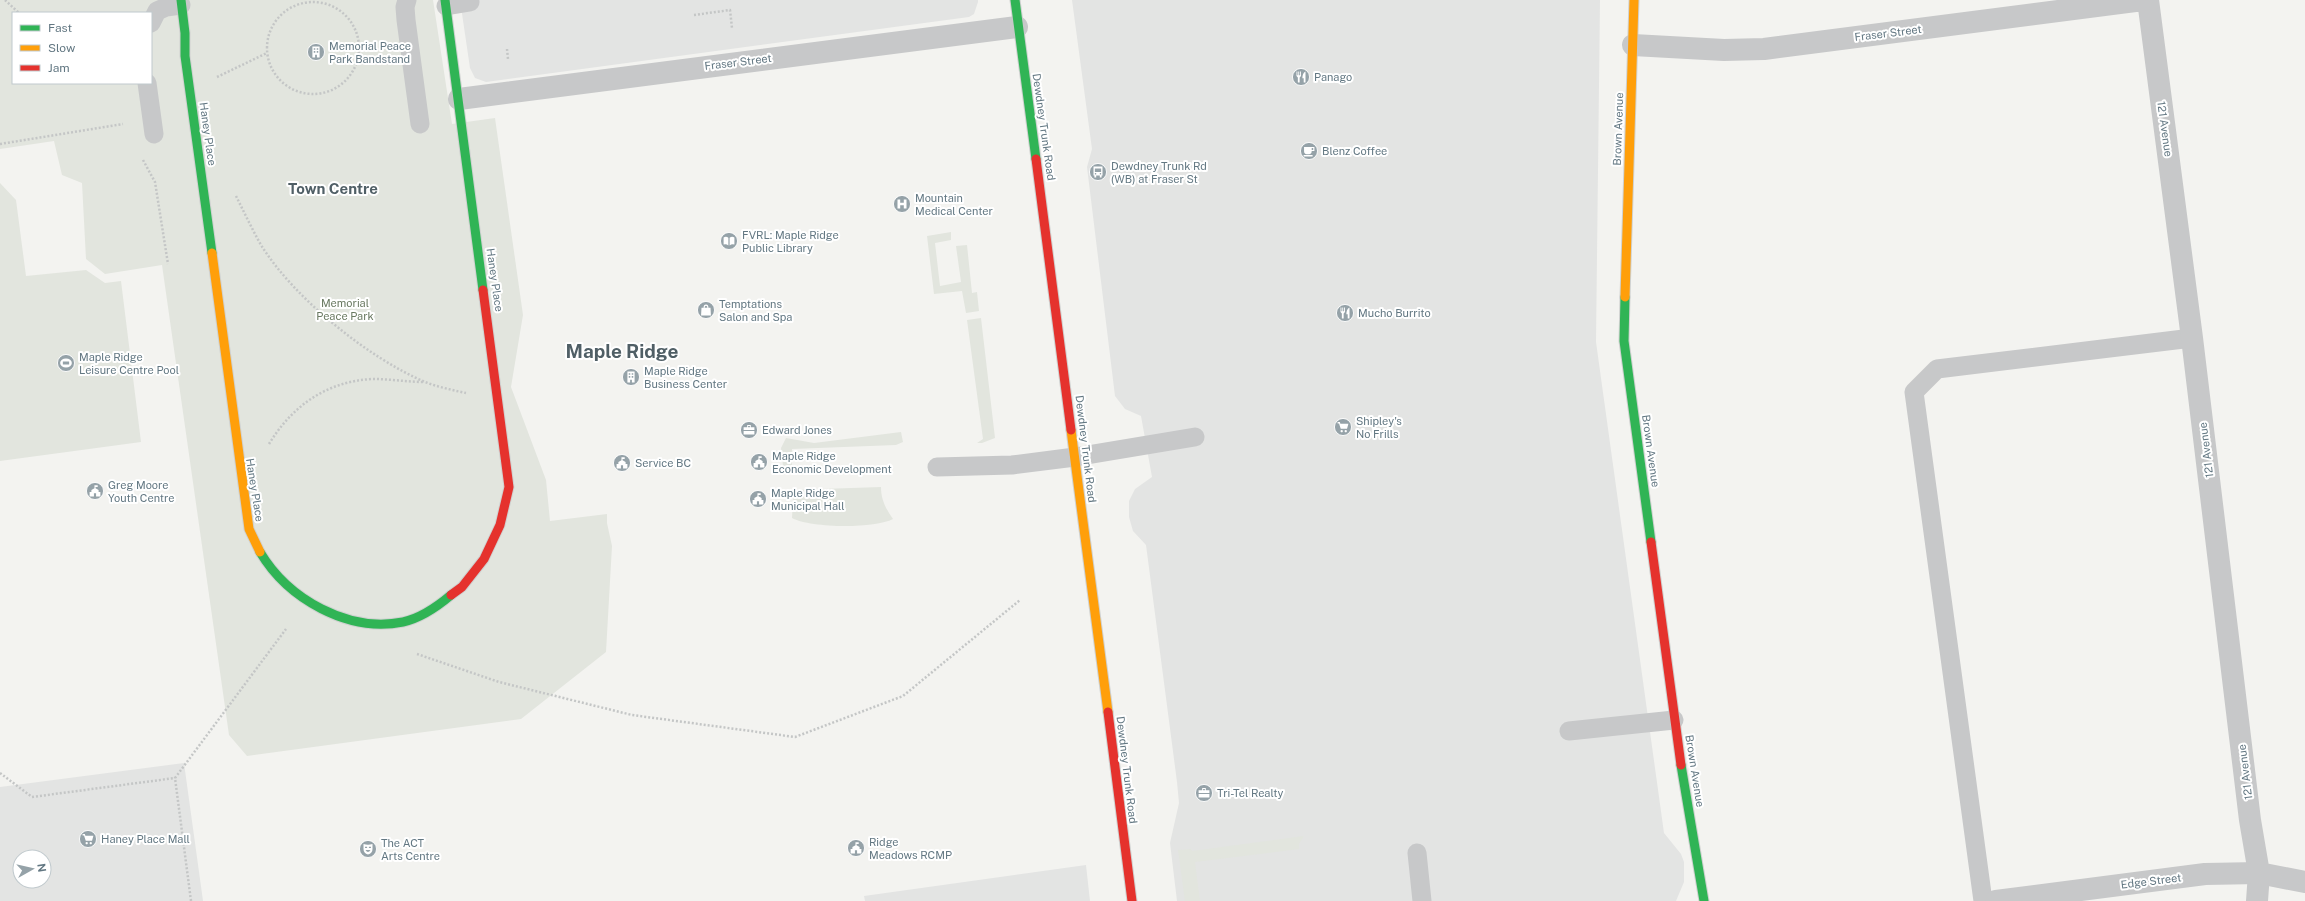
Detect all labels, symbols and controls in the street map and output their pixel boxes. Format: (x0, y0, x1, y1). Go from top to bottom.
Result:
legend (12, 12, 152, 84)
text: Fast (48, 21, 73, 35)
street label: Fraser Street (1854, 23, 1922, 43)
place label: Memorial Peace Park Bandstand (329, 40, 411, 65)
text: Slow (48, 41, 76, 55)
building icon: Memorial Peace Park Bandstand (306, 42, 326, 62)
street label: Fraser Street (704, 52, 772, 72)
text: Jam (48, 61, 70, 75)
restaurant icon: Panago (1291, 67, 1311, 87)
place label: Panago (1314, 71, 1352, 83)
street label: Dewdney Trunk Road (1031, 73, 1057, 181)
street label: Brown Avenue (1611, 92, 1625, 166)
street label: 121 Avenue (2155, 100, 2175, 158)
street label: Haney Place (198, 101, 218, 167)
cafe icon: Blenz Coffee (1299, 141, 1319, 161)
place label: Blenz Coffee (1322, 145, 1387, 157)
place label: Dewdney Trunk Rd (WB) at Fraser St (1111, 160, 1207, 185)
bus stop icon: Dewdney Trunk Rd (WB) at Fraser St (1088, 162, 1108, 182)
district label: Town Centre (288, 180, 378, 197)
place label: Mountain Medical Center (915, 192, 993, 217)
hospital icon: Mountain Medical Center (892, 194, 912, 214)
place label: FVRL: Maple Ridge Public Library (742, 229, 839, 254)
library icon: FVRL: Maple Ridge Public Library (719, 231, 739, 251)
street label: Haney Place (485, 247, 505, 313)
park label: Memorial Peace Park (316, 297, 374, 322)
place label: Temptations Salon and Spa (719, 298, 792, 323)
shop icon: Temptations Salon and Spa (696, 300, 716, 320)
restaurant icon: Mucho Burrito (1335, 303, 1355, 323)
place label: Mucho Burrito (1358, 307, 1431, 319)
district label: Maple Ridge (566, 340, 679, 362)
place label: Maple Ridge Leisure Centre Pool (79, 351, 179, 376)
sports icon: Maple Ridge Leisure Centre Pool (56, 353, 76, 373)
place label: Maple Ridge Business Center (644, 365, 727, 390)
building icon: Maple Ridge Business Center (621, 367, 641, 387)
street label: Dewdney Trunk Road (1073, 395, 1099, 503)
street label: Brown Avenue (1640, 414, 1662, 488)
place label: Shipley's No Frills (1356, 415, 1402, 440)
supermarket icon: Shipley's No Frills (1333, 417, 1353, 437)
office icon: Edward Jones (739, 420, 759, 440)
street label: 121 Avenue (2197, 421, 2215, 479)
place label: Edward Jones (762, 424, 832, 436)
place label: Maple Ridge Economic Development (772, 450, 892, 475)
public building icon: Maple Ridge Economic Development (749, 452, 769, 472)
public building icon: Service BC (612, 453, 632, 473)
street label: Haney Place (244, 457, 266, 523)
place label: Service BC (635, 457, 691, 469)
place label: Greg Moore Youth Centre (108, 479, 175, 504)
public building icon: Greg Moore Youth Centre (85, 481, 105, 501)
place label: Maple Ridge Municipal Hall (771, 487, 845, 512)
public building icon: Maple Ridge Municipal Hall (748, 489, 768, 509)
street label: Dewdney Trunk Road (1114, 716, 1140, 824)
street label: Brown Avenue (1683, 734, 1707, 808)
street label: 121 Avenue (2236, 743, 2254, 801)
office icon: Tri-Tel Realty (1194, 783, 1214, 803)
place label: Tri-Tel Realty (1217, 787, 1284, 799)
supermarket icon: Haney Place Mall (78, 829, 98, 849)
place label: Haney Place Mall (101, 833, 190, 845)
place label: Ridge Meadows RCMP (869, 836, 952, 861)
place label: The ACT Arts Centre (381, 837, 440, 862)
public building icon: Ridge Meadows RCMP (846, 838, 866, 858)
theatre icon: The ACT Arts Centre (358, 839, 378, 859)
north arrow (12, 849, 52, 889)
text: N (35, 863, 48, 873)
street label: Edge Street (2120, 871, 2182, 891)

